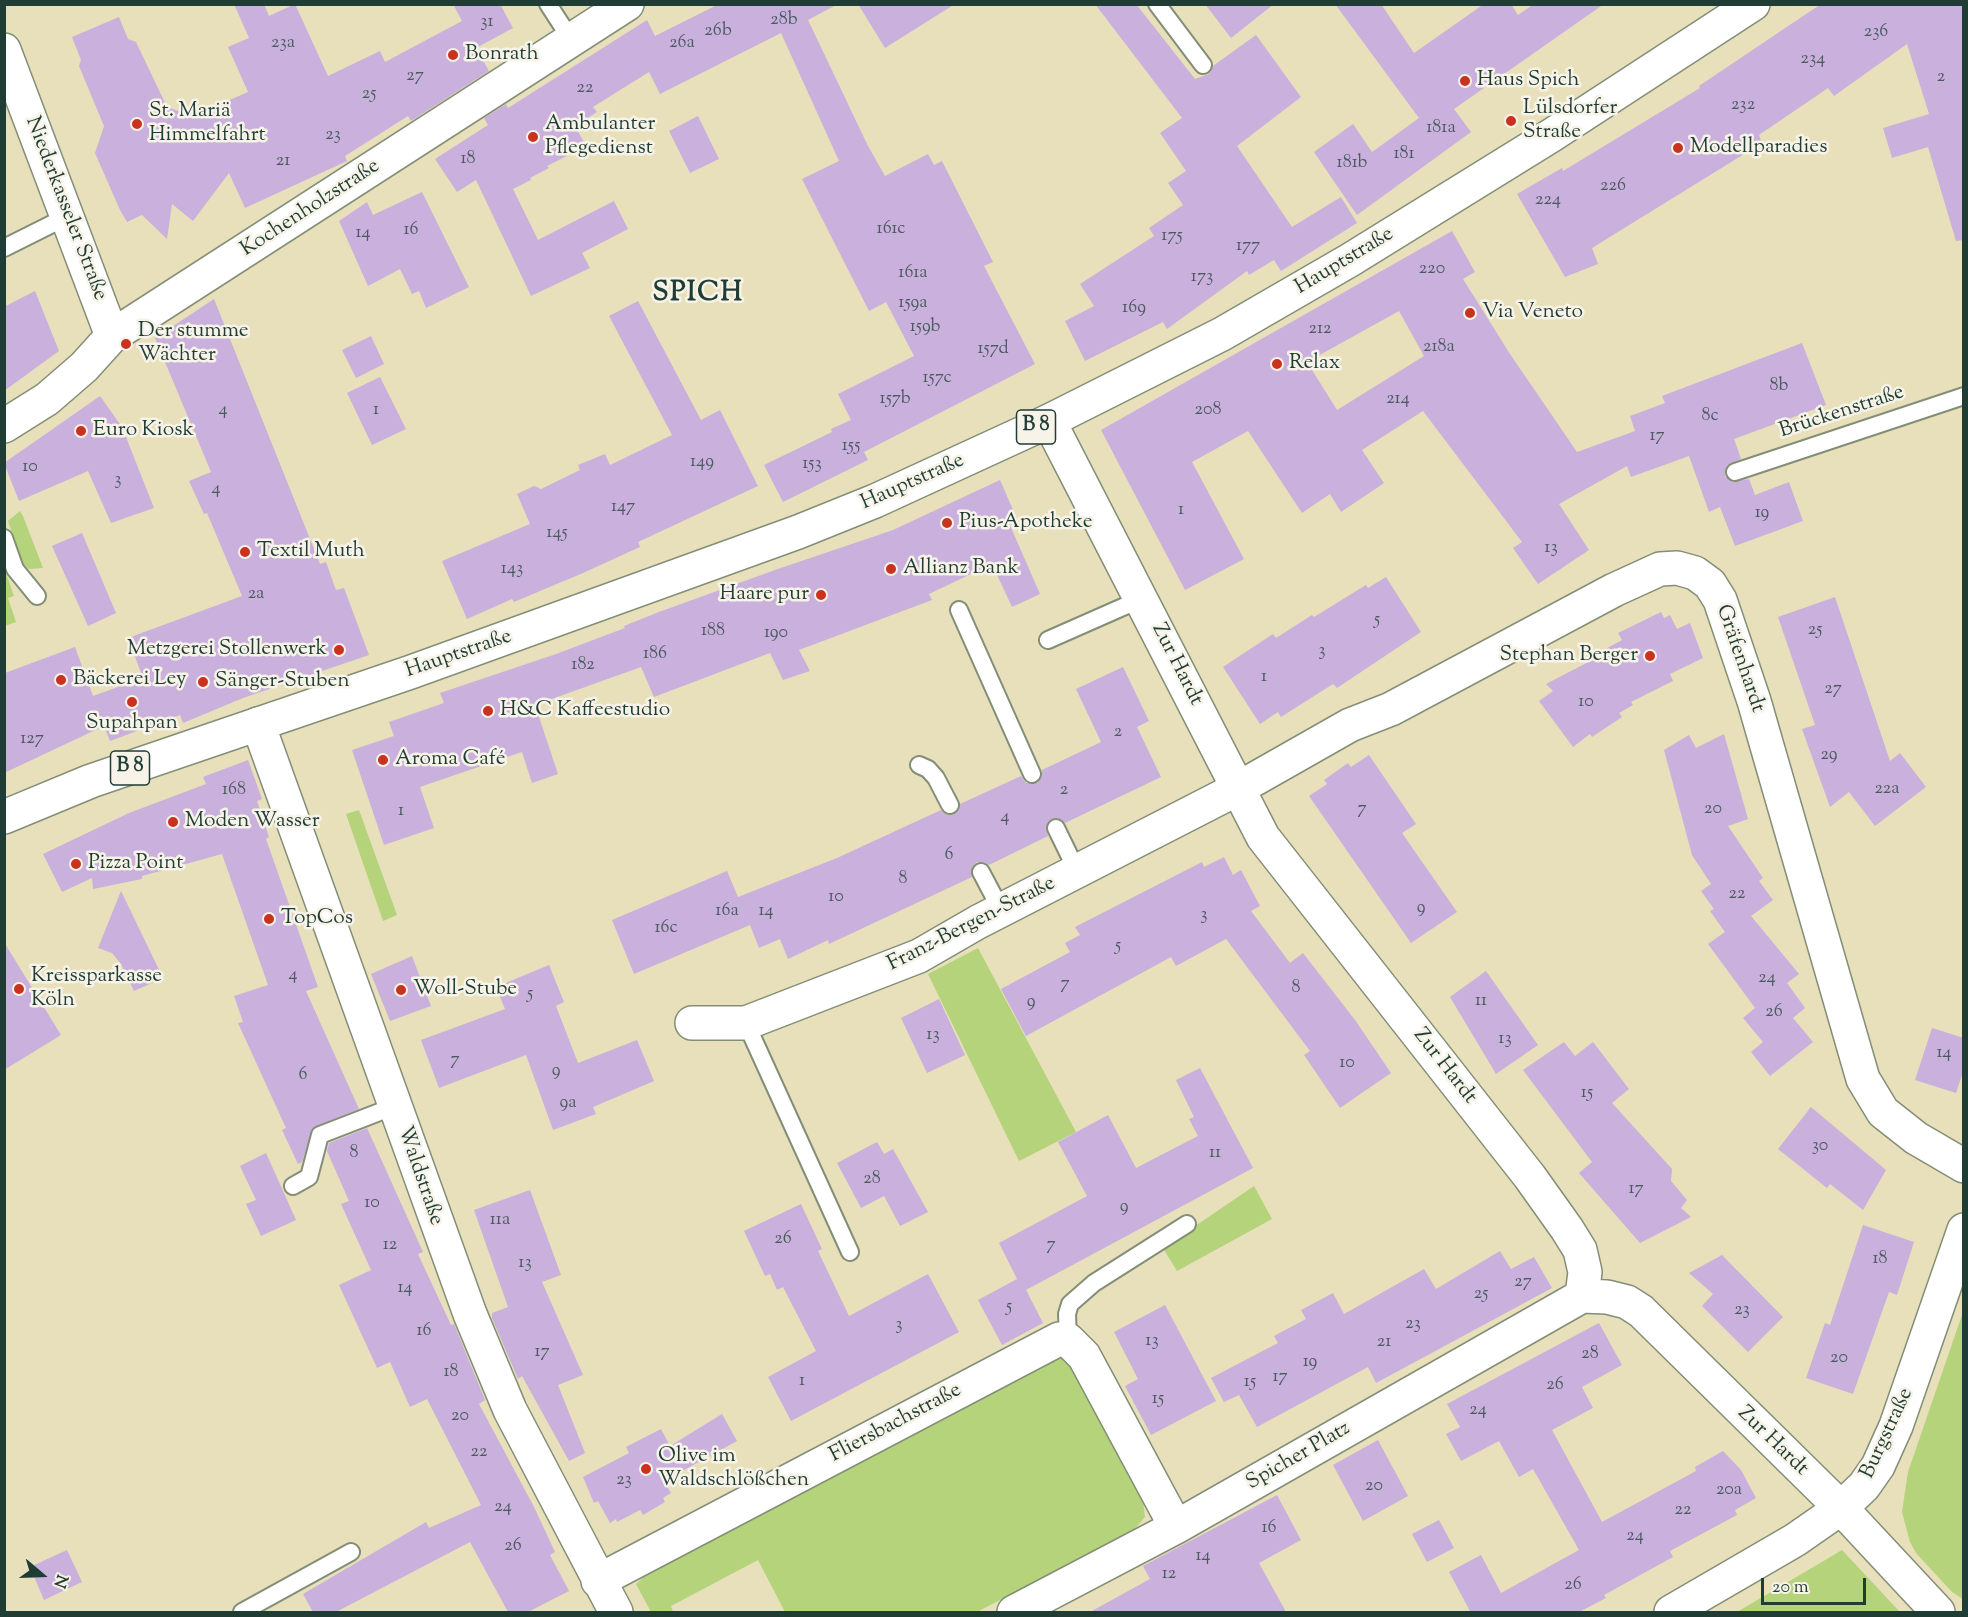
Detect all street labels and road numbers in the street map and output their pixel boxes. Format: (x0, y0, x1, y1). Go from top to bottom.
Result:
street label: Niederkasseler Straße (18, 114, 112, 304)
street label: Kochenholzstraße (237, 155, 385, 263)
street label: Hauptstraße (1291, 223, 1399, 301)
street label: Brückenstraße (1776, 381, 1908, 445)
road number: B 8 (1016, 410, 1056, 444)
street label: Hauptstraße (857, 449, 969, 517)
street label: Gräfenhardt (1709, 602, 1769, 716)
street label: Zur Hardt (1145, 620, 1207, 710)
street label: Hauptstraße (403, 625, 515, 685)
road number: B 8 (110, 751, 150, 785)
street label: Franz-Bergen-Straße (884, 872, 1060, 978)
street label: Zur Hardt (1407, 1024, 1481, 1110)
street label: Waldstraße (390, 1123, 448, 1229)
street label: Fliersbachstraße (826, 1379, 966, 1469)
street label: Burgstraße (1856, 1385, 1920, 1483)
street label: Zur Hardt (1731, 1402, 1813, 1482)
street label: Spicher Platz (1242, 1417, 1356, 1497)

